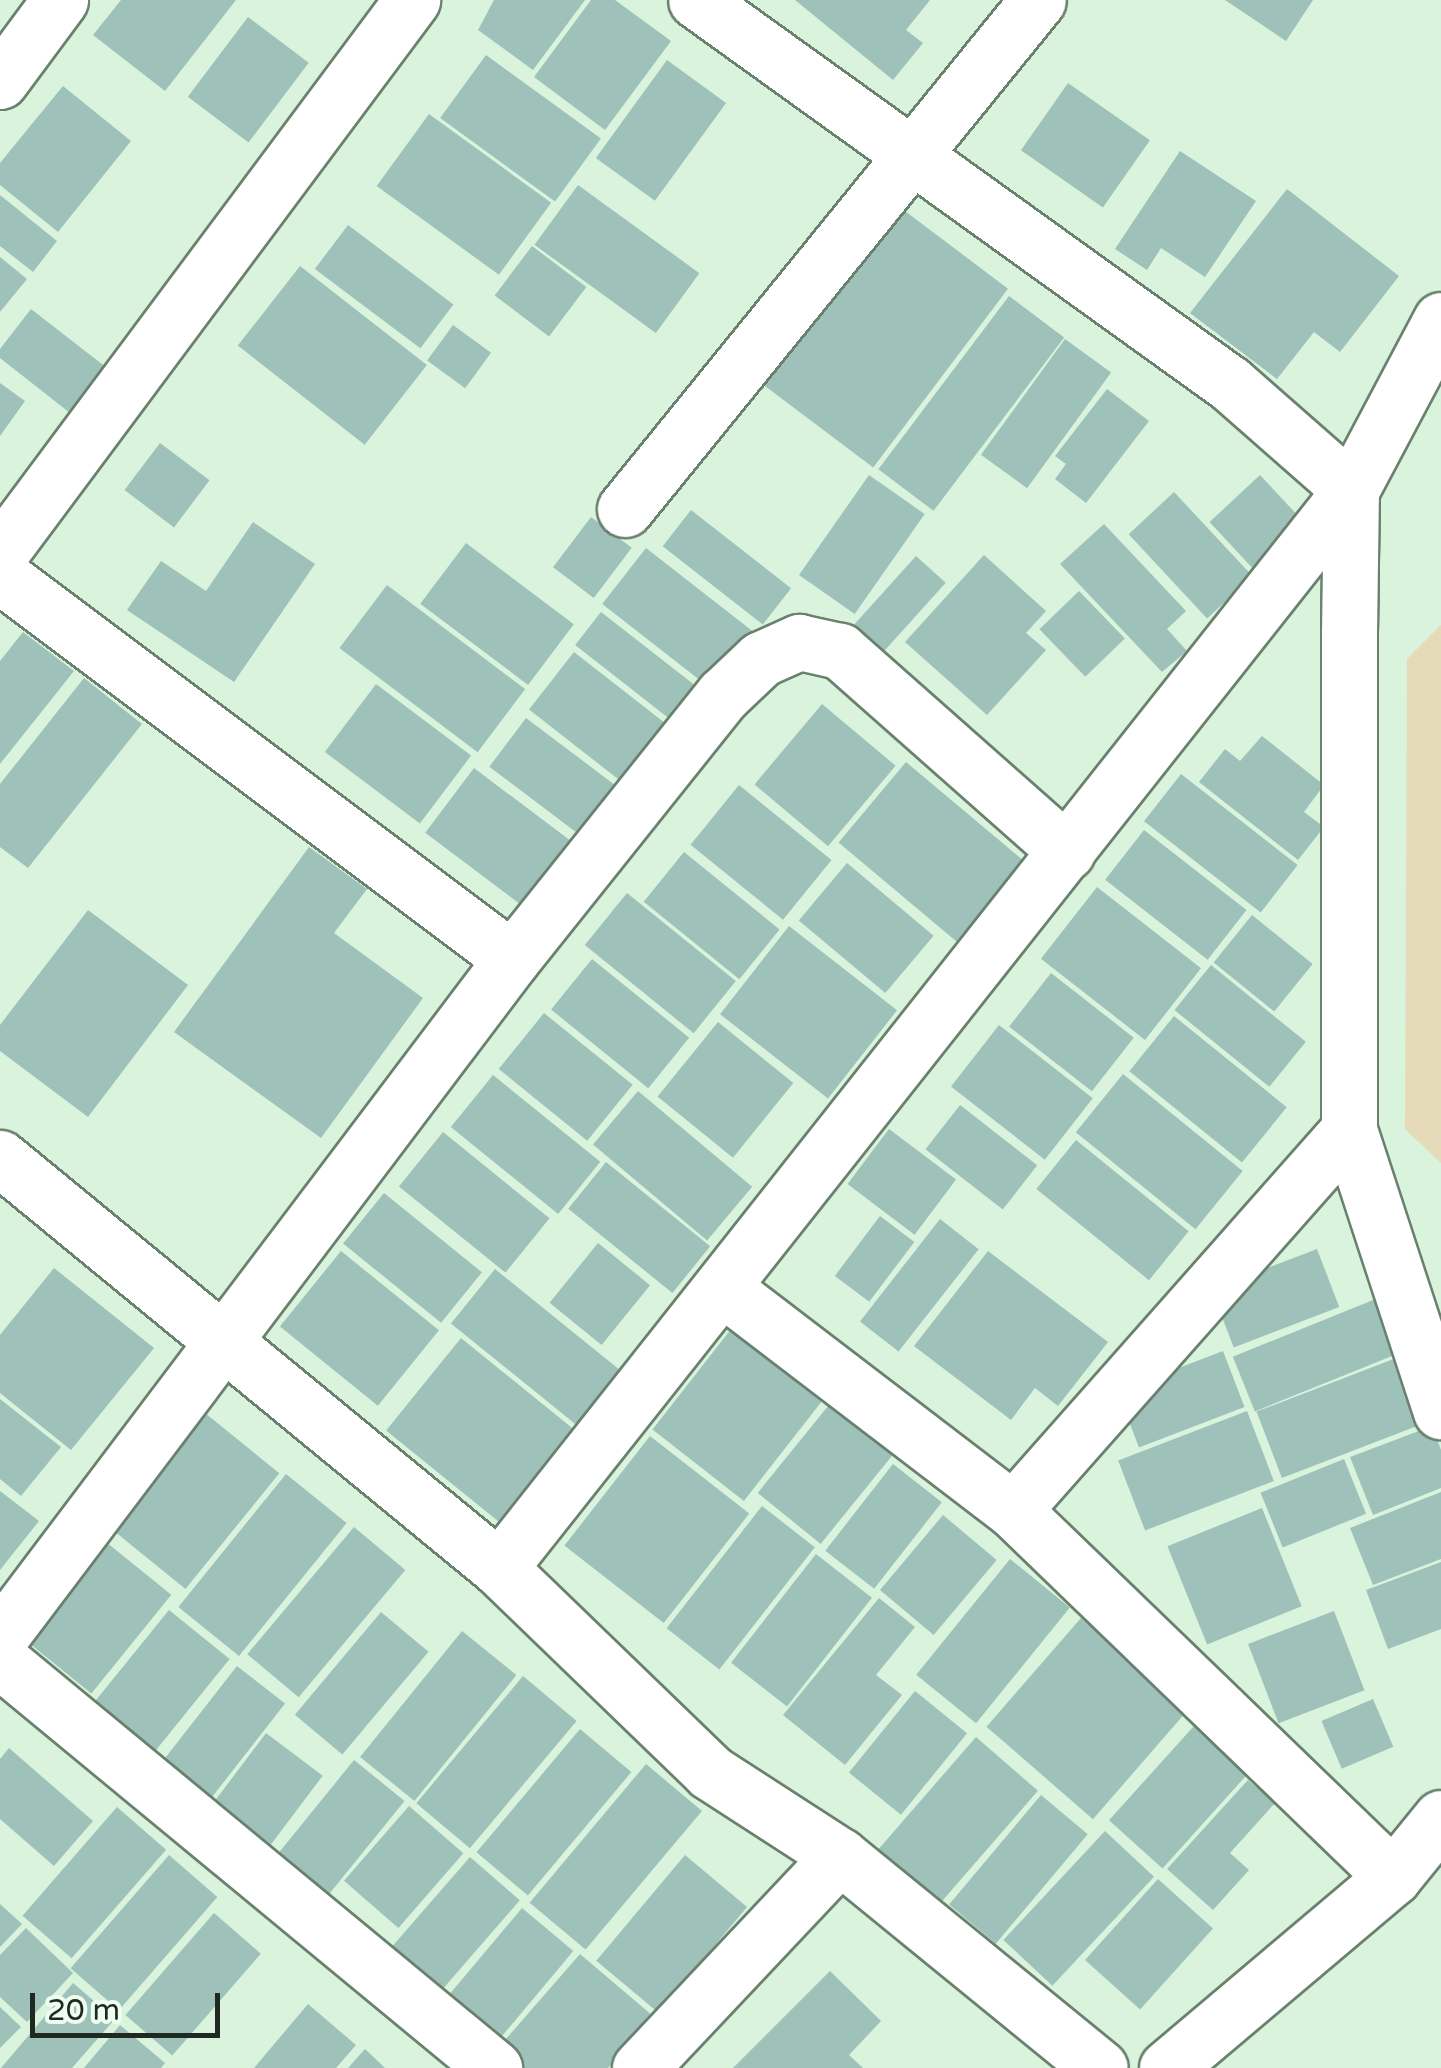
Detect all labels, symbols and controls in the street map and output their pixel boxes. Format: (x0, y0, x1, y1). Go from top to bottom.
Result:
scale bar (35, 1973, 225, 2035)
text: 20 m (47, 1992, 120, 2029)

